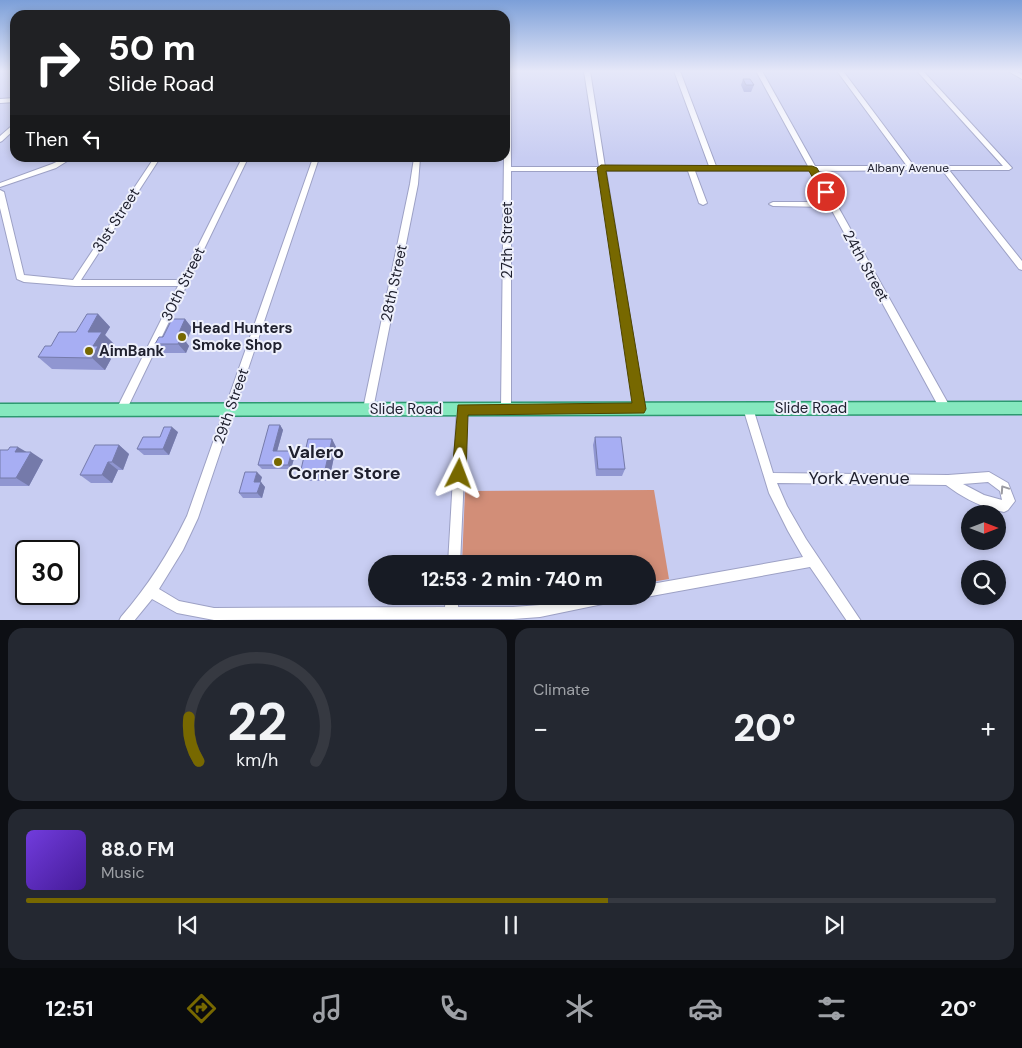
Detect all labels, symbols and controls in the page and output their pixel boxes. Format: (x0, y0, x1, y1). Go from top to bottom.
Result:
text: 50 m (108, 25, 196, 71)
icon: right (25, 30, 90, 95)
text: Slide Road (108, 69, 214, 98)
icon: left (78, 125, 106, 153)
text: Then (25, 127, 68, 152)
street label: Albany Avenue (867, 160, 949, 176)
pin (805, 171, 847, 213)
icon: arrive (812, 178, 840, 206)
street label: 31st Street (88, 184, 144, 256)
street label: 27th Street (497, 201, 517, 279)
street label: 24th Street (838, 227, 894, 305)
street label: 28th Street (376, 242, 412, 323)
street label: 30th Street (156, 244, 210, 324)
place label: Head Hunters Smoke Shop (192, 318, 293, 355)
marker: Head Hunters Smoke Shop (176, 331, 188, 343)
place label: AimBank (99, 341, 164, 361)
marker: AimBank (83, 345, 95, 357)
street label: 29th Street (209, 365, 253, 447)
street label: Slide Road (775, 398, 847, 418)
street label: Slide Road (370, 399, 442, 419)
place label: Valero Corner Store (288, 440, 401, 485)
position arrow (432, 447, 484, 499)
marker: Valero Corner Store (272, 456, 284, 468)
street label: York Avenue (808, 466, 910, 490)
one-way arrow (1001, 485, 1010, 495)
north arrow (961, 505, 1006, 550)
map controls (961, 505, 1006, 605)
speed limit sign: 30 (15, 540, 80, 605)
button: search (961, 560, 1006, 605)
text: 12:53 · 2 min · 740 m (421, 567, 603, 592)
text: Climate (533, 679, 590, 700)
text: 22 (227, 688, 288, 756)
text: 20° (733, 703, 796, 753)
text: − (533, 710, 548, 747)
text: + (981, 710, 996, 747)
text: km/h (236, 748, 279, 772)
text: 88.0 FM (101, 837, 174, 862)
text: Music (101, 862, 145, 883)
icon: previous (174, 911, 202, 939)
icon: pause (497, 911, 525, 939)
icon: next (820, 911, 848, 939)
icon: directions (184, 991, 219, 1026)
icon: music (310, 991, 345, 1026)
icon: phone (436, 991, 471, 1026)
icon: climate (562, 991, 597, 1026)
icon: car (688, 991, 723, 1026)
icon: filters (814, 991, 849, 1026)
text: 12:51 (45, 994, 93, 1023)
text: 20° (940, 994, 976, 1023)

